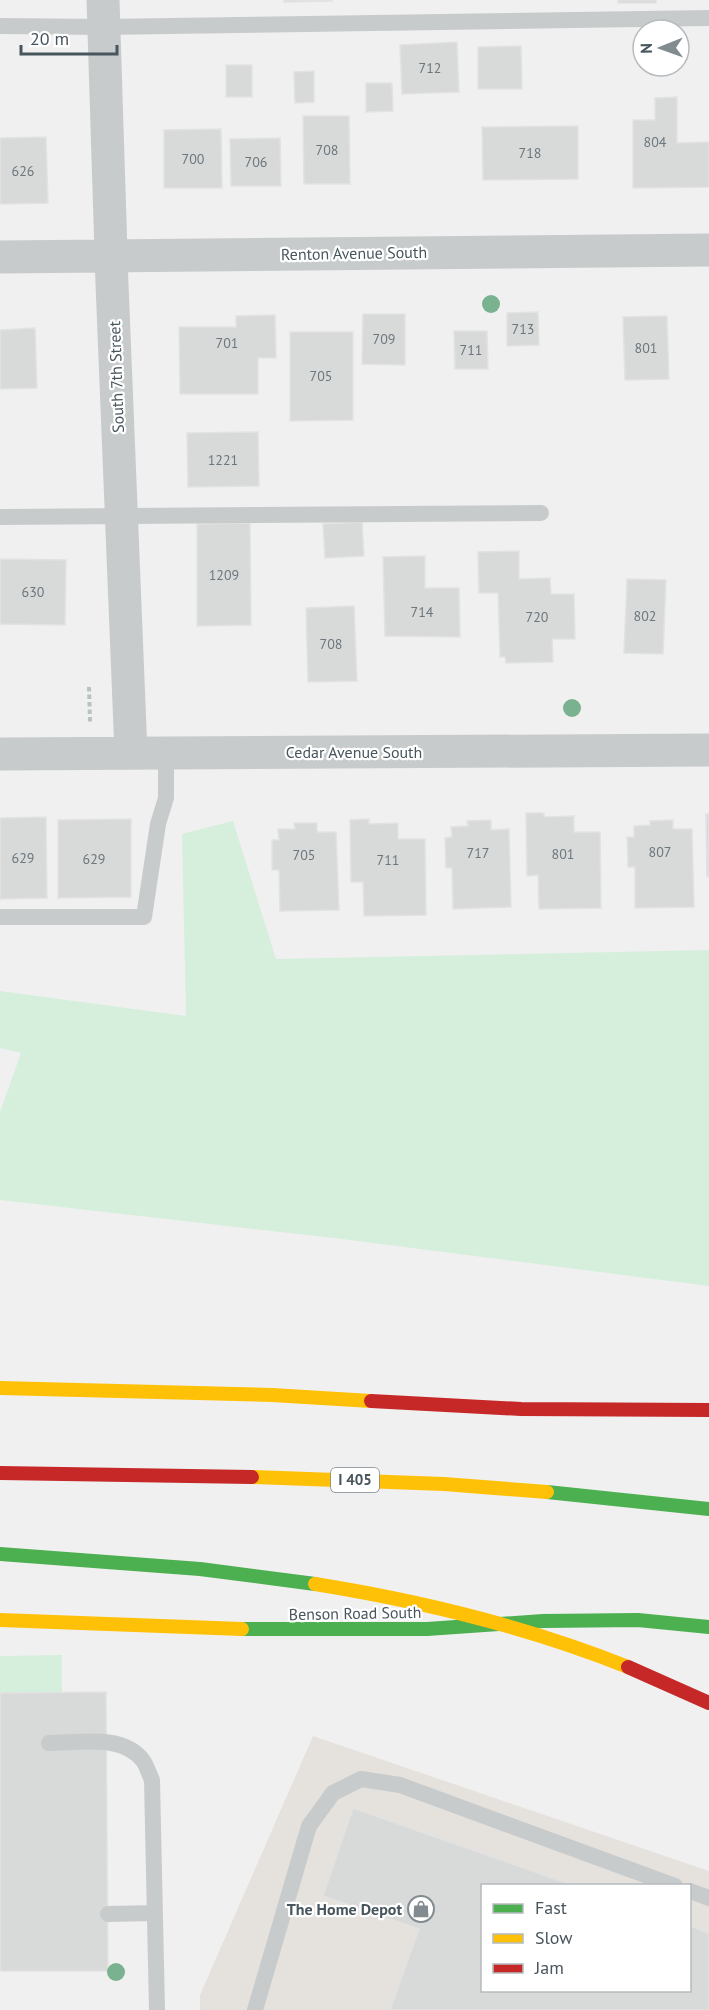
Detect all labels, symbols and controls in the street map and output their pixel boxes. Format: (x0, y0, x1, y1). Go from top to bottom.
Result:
scale bar (21, 18, 117, 56)
north arrow (631, 18, 691, 78)
text: 20 m (30, 27, 69, 50)
text: N (636, 43, 656, 54)
house number: 712 (419, 59, 441, 77)
house number: 804 (644, 133, 667, 151)
house number: 708 (316, 141, 338, 159)
house number: 718 (519, 144, 541, 162)
house number: 700 (182, 150, 205, 168)
house number: 706 (245, 153, 267, 171)
house number: 626 (12, 162, 34, 180)
street label: Renton Avenue South (281, 242, 427, 264)
street label: South 7th Street (104, 320, 128, 433)
house number: 713 (512, 320, 534, 338)
house number: 709 (373, 330, 395, 348)
house number: 701 (216, 334, 238, 352)
house number: 801 (635, 339, 657, 357)
house number: 711 (460, 341, 482, 359)
house number: 705 (310, 367, 332, 385)
house number: 1221 (208, 451, 238, 469)
house number: 1209 (209, 566, 239, 584)
house number: 630 (22, 583, 45, 601)
house number: 714 (411, 603, 434, 621)
house number: 802 (634, 607, 656, 625)
house number: 720 (526, 608, 549, 626)
house number: 708 (320, 635, 342, 653)
street label: Cedar Avenue South (286, 742, 422, 762)
house number: 807 (649, 843, 671, 861)
house number: 717 (467, 844, 489, 862)
house number: 801 (552, 845, 574, 863)
house number: 705 (293, 846, 315, 864)
house number: 629 (12, 849, 34, 867)
house number: 629 (83, 850, 105, 868)
house number: 711 (377, 851, 399, 869)
road number: I 405 (331, 1468, 379, 1492)
street label: Benson Road South (289, 1602, 421, 1624)
legend (481, 1884, 691, 1992)
shop icon: The Home Depot (406, 1894, 436, 1924)
text: Fast (535, 1896, 567, 1919)
place label: The Home Depot (287, 1899, 402, 1919)
text: Slow (535, 1926, 573, 1949)
text: Jam (534, 1956, 564, 1979)

